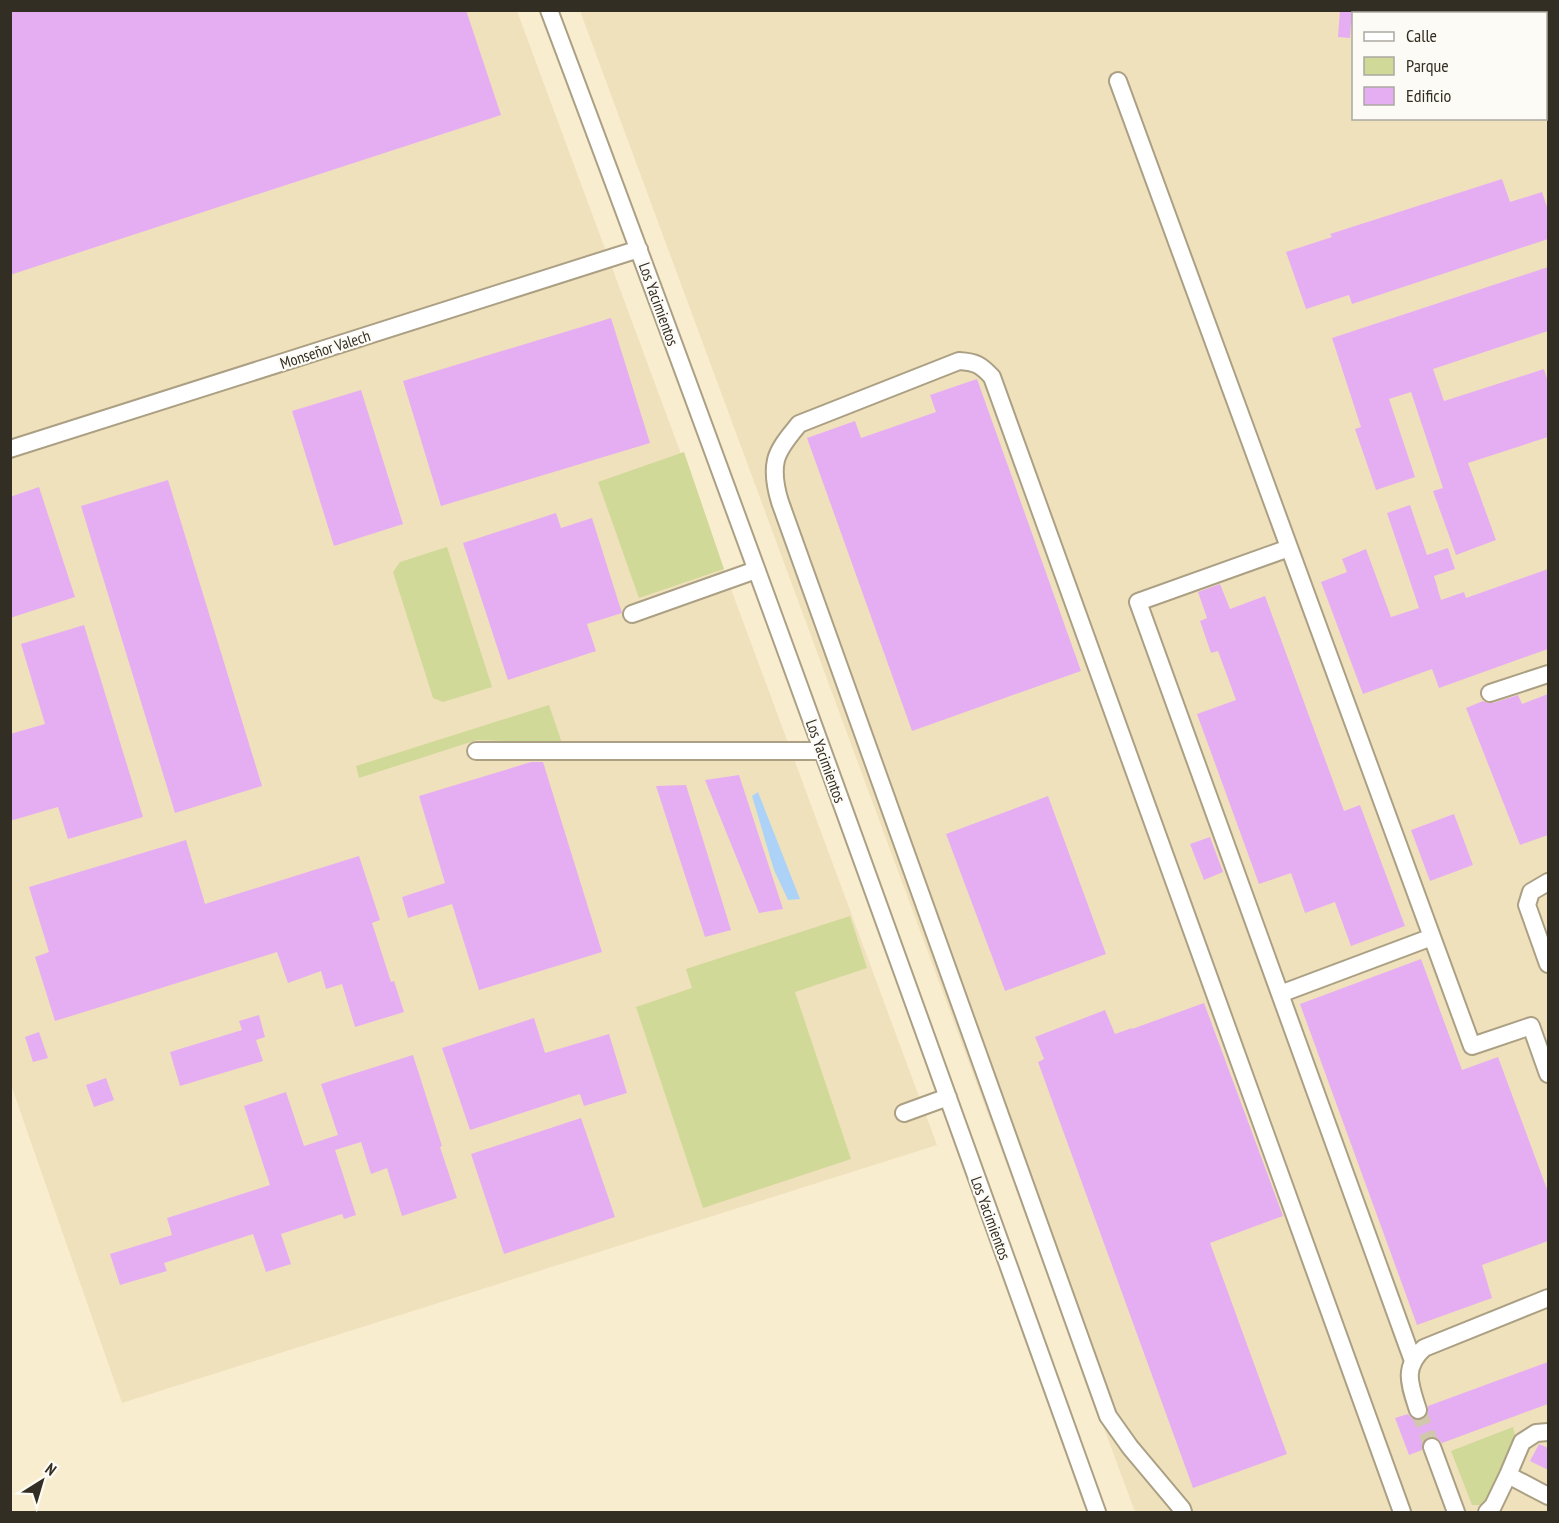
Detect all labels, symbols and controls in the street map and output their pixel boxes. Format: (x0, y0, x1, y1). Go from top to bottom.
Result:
legend (1352, 12, 1547, 120)
text: Calle (1406, 24, 1437, 47)
text: Parque (1406, 54, 1449, 77)
text: Edificio (1406, 84, 1452, 107)
street label: Los Yacimientos (635, 260, 683, 348)
street label: Monseñor Valech (277, 325, 373, 373)
street label: Los Yacimientos (802, 717, 850, 805)
street label: Los Yacimientos (967, 1174, 1015, 1262)
north arrow (12, 1451, 72, 1511)
text: N (42, 1458, 60, 1480)

